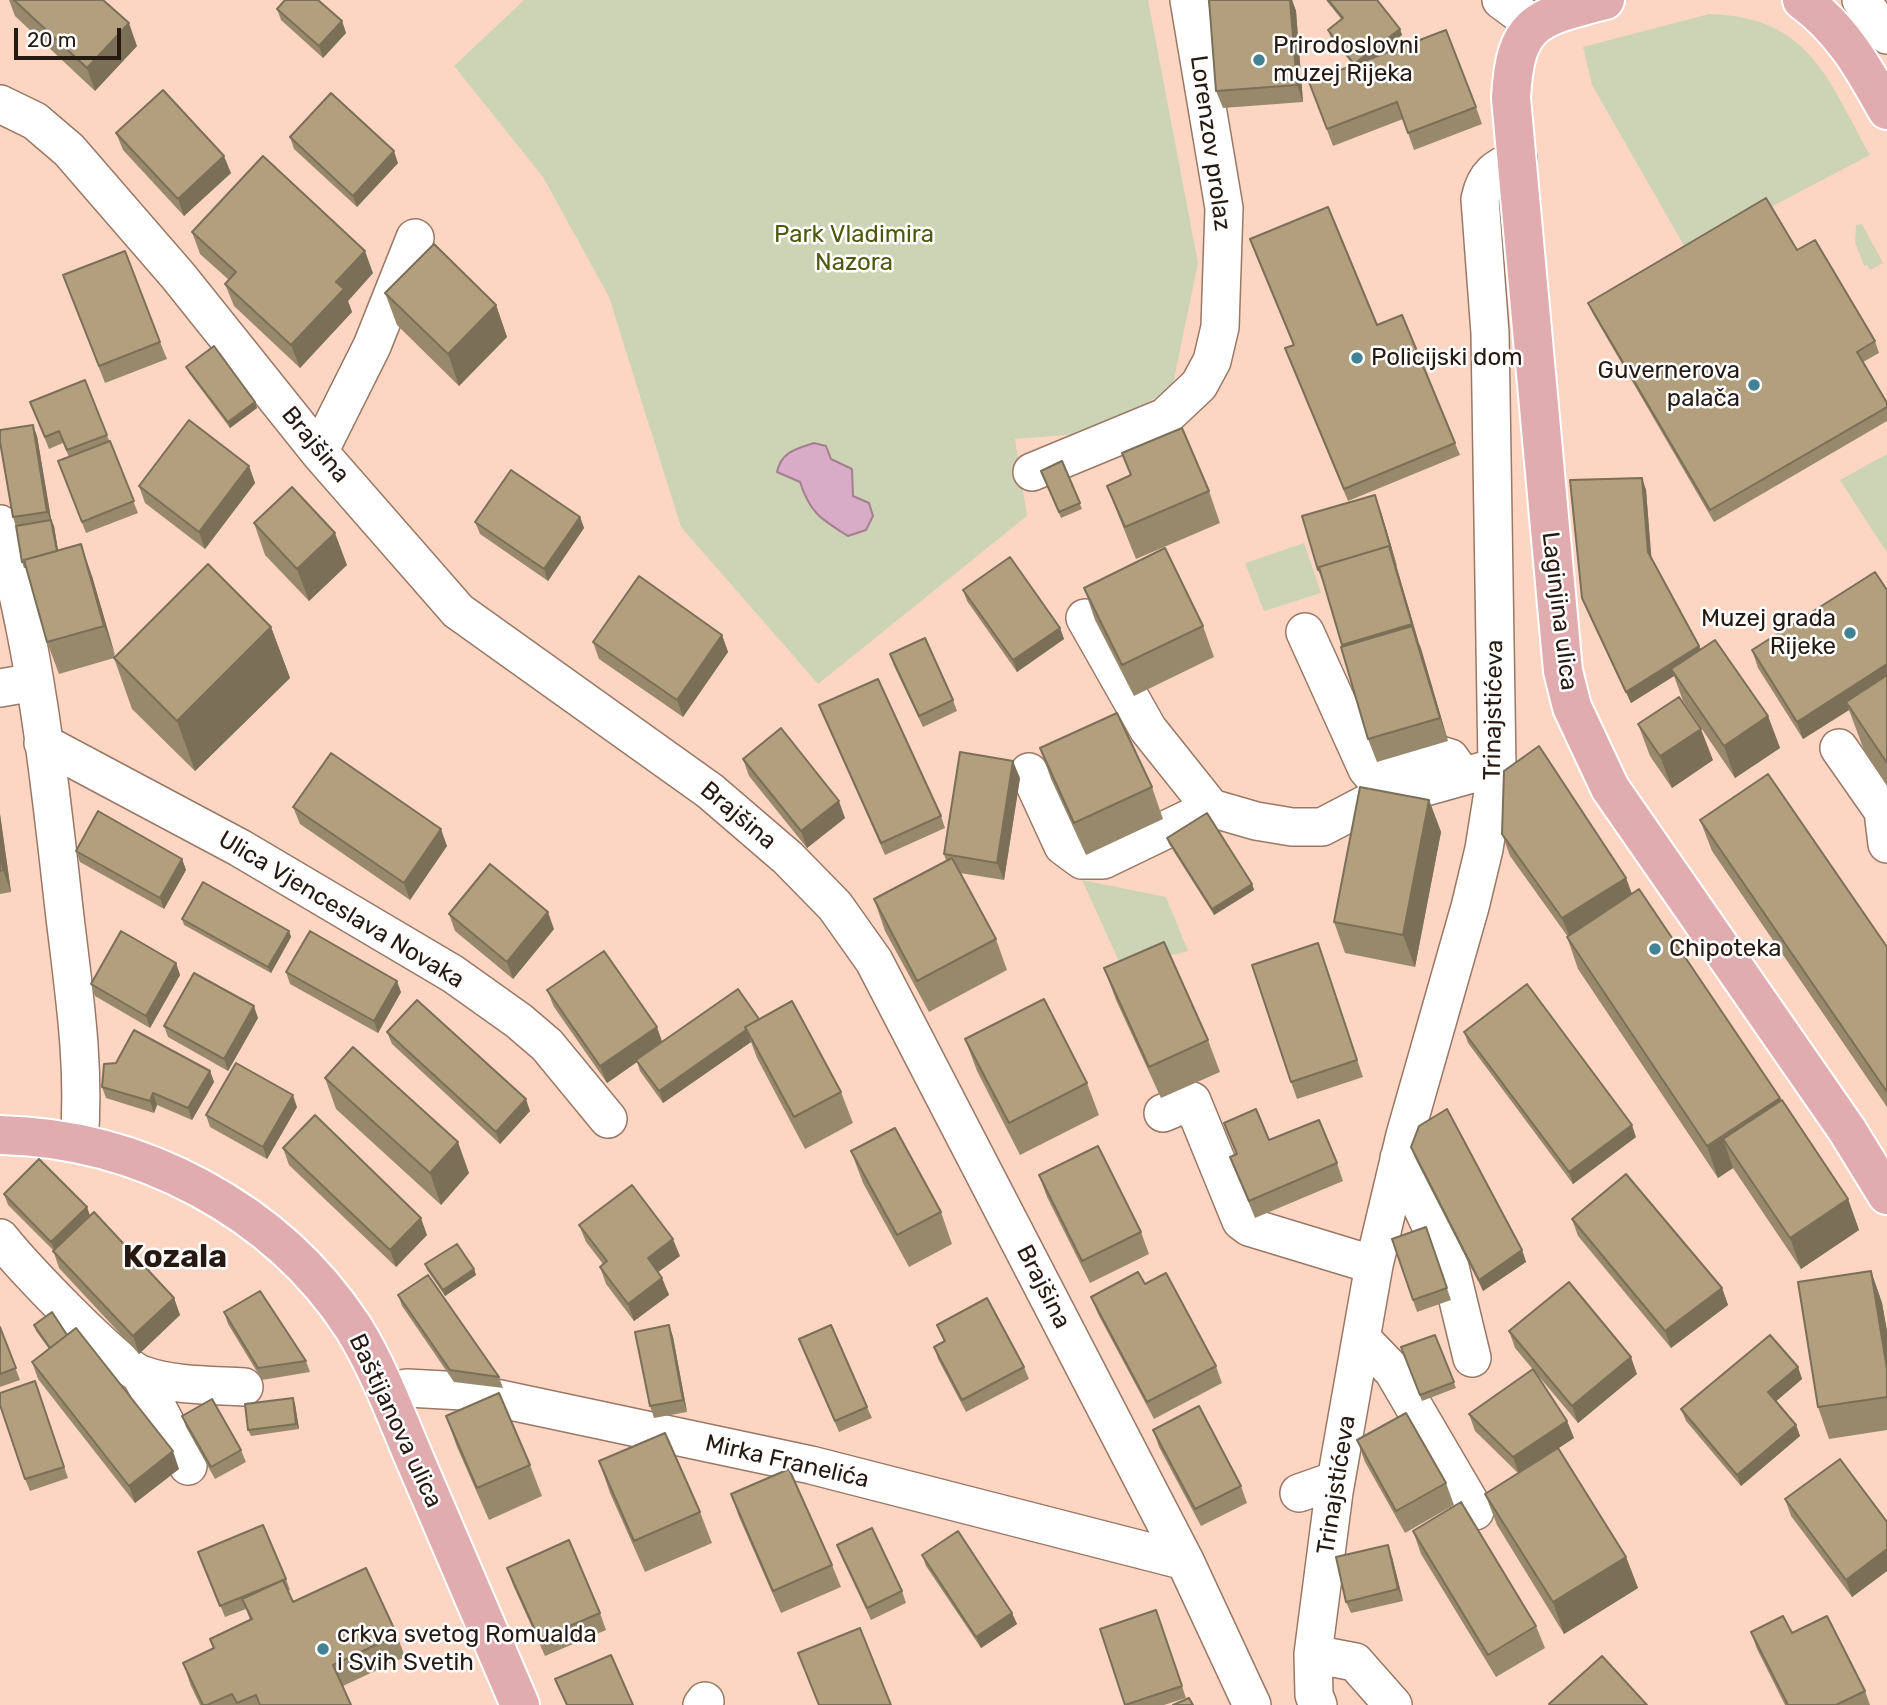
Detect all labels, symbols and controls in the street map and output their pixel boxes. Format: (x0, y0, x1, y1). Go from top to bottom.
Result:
scale bar (18, 14, 124, 58)
text: 20 m (27, 27, 76, 52)
place label: Prirodoslovni muzej Rijeka (1273, 32, 1419, 88)
marker: Prirodoslovni muzej Rijeka (1251, 52, 1267, 68)
street label: Lorenzov prolaz (1183, 53, 1237, 233)
park label: Park Vladimira Nazora (774, 221, 934, 277)
place label: Policijski dom (1371, 344, 1523, 372)
marker: Policijski dom (1349, 350, 1365, 366)
place label: Guvernerova palača (1598, 357, 1740, 413)
marker: Guvernerova palača (1746, 377, 1762, 393)
street label: Brajšina (275, 401, 355, 489)
street label: Laginjina ulica (1535, 530, 1583, 692)
place label: Muzej grada Rijeke (1701, 605, 1836, 661)
marker: Muzej grada Rijeke (1842, 625, 1858, 641)
street label: Trinajstićeva (1478, 639, 1510, 781)
street label: Brajšina (694, 776, 782, 856)
street label: Ulica Vjenceslava Novaka (213, 825, 469, 995)
place label: Chipoteka (1669, 935, 1782, 963)
marker: Chipoteka (1647, 941, 1663, 957)
district label: Kozala (123, 1239, 227, 1277)
street label: Brajšina (1010, 1240, 1076, 1334)
street label: Baštijanova ulica (342, 1330, 448, 1512)
street label: Trinajstićeva (1312, 1413, 1362, 1557)
street label: Mirka Franelića (702, 1429, 872, 1495)
place label: crkva svetog Romualda i Svih Svetih (337, 1621, 597, 1677)
marker: crkva svetog Romualda i Svih Svetih (315, 1641, 331, 1657)

